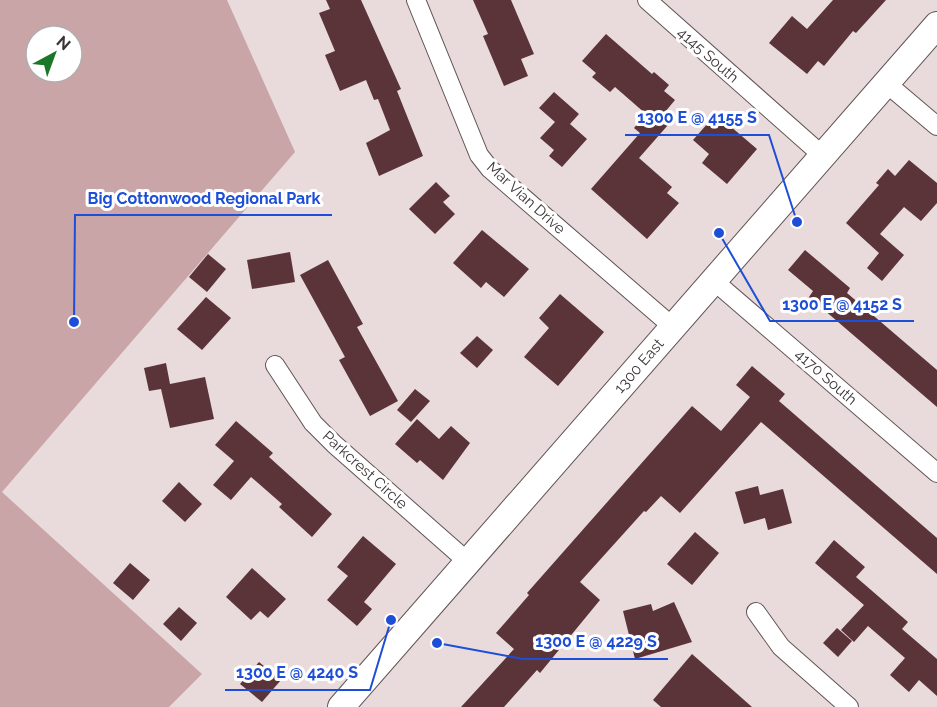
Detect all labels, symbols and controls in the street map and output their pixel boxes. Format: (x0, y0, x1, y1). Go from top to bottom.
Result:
street label: 4145 South (674, 23, 742, 87)
north arrow (24, 24, 84, 84)
text: N (53, 32, 74, 54)
callout: 1300 E @ 4155 S (625, 101, 769, 135)
text: 1300 E @ 4155 S (637, 108, 757, 127)
street label: Mar Vian Drive (483, 158, 569, 238)
callout: Big Cottonwood Regional Park (75, 181, 332, 215)
text: Big Cottonwood Regional Park (88, 189, 320, 208)
callout: 1300 E @ 4152 S (770, 287, 914, 321)
text: 1300 E @ 4152 S (782, 295, 902, 314)
street label: 1300 East (611, 335, 667, 397)
street label: 4170 South (791, 345, 861, 409)
street label: Parkcrest Circle (319, 427, 411, 513)
callout: 1300 E @ 4229 S (523, 625, 668, 659)
text: 1300 E @ 4229 S (535, 632, 657, 651)
callout: 1300 E @ 4240 S (225, 656, 370, 690)
text: 1300 E @ 4240 S (236, 663, 358, 682)

